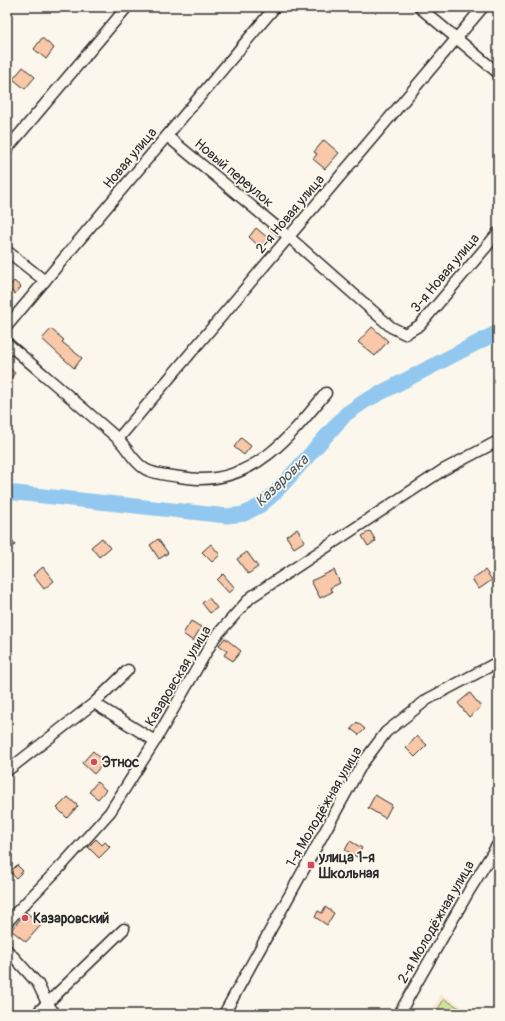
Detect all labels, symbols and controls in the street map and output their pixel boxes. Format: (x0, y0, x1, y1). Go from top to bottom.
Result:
street label: Новая улица (100, 124, 160, 192)
street label: Новый переулок (191, 135, 277, 211)
street label: 2-я Новая улица (252, 171, 328, 257)
street label: 3-я Новая улица (407, 230, 483, 316)
water label: Казаровка (251, 450, 313, 511)
street label: Казаровская улица (141, 623, 215, 729)
street label: 1-я Молодёжная улица (283, 744, 365, 870)
place label: Этнос (102, 754, 139, 771)
marker: Этнос (89, 757, 99, 767)
place label: улица 1-я Школьная (318, 849, 379, 882)
street label: 2-я Молодёжная улица (394, 858, 478, 986)
marker: улица 1-я Школьная (306, 860, 316, 870)
place label: Казаровский (33, 910, 109, 927)
marker: Казаровский (20, 913, 30, 923)

